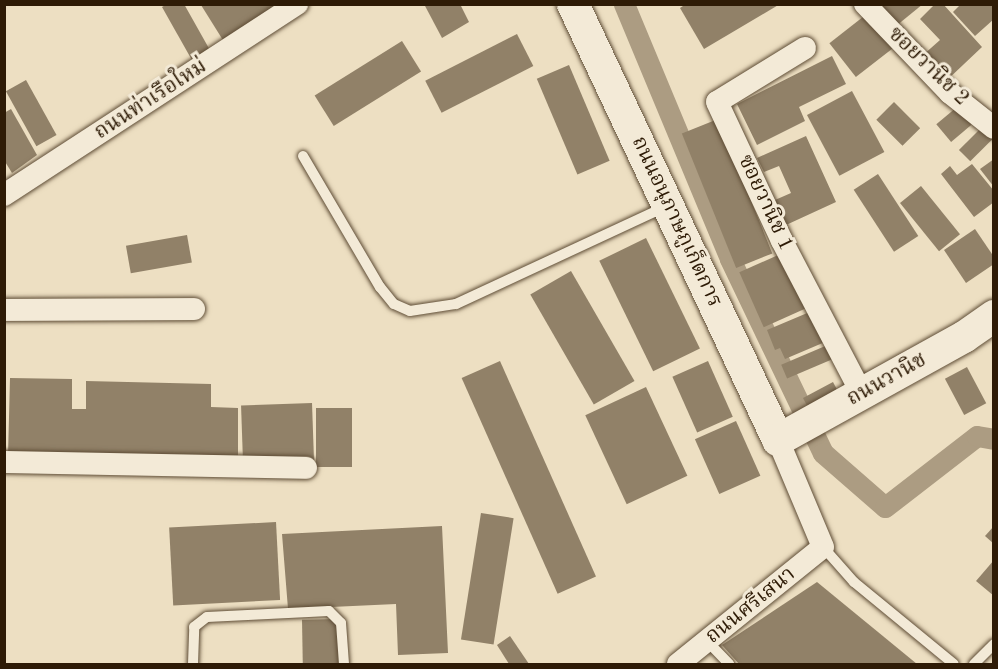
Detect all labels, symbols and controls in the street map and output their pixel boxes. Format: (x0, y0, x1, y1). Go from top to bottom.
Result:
street label: ซอยวานิช 2 (882, 22, 974, 112)
street label: ถนนท่าเรือใหม่ (90, 54, 212, 146)
street label: ถนนอนุภาษภูเก็ตการ (625, 133, 727, 311)
street label: ซอยวานิช 1 (732, 151, 798, 255)
street label: ถนนวานิช (843, 348, 931, 412)
street label: ถนนศรีเสนา (701, 562, 801, 650)

